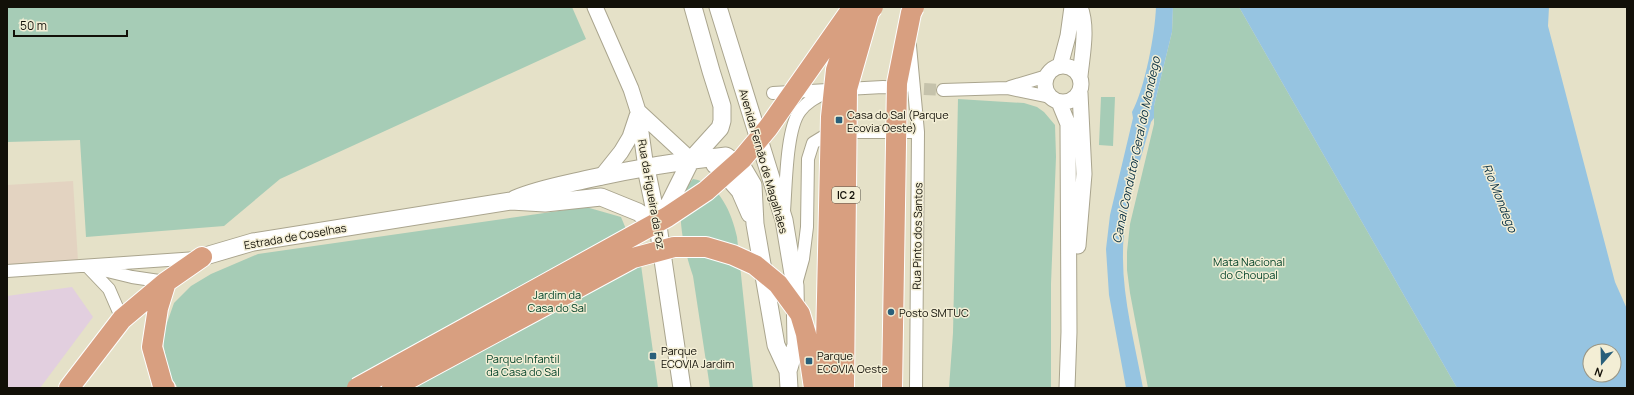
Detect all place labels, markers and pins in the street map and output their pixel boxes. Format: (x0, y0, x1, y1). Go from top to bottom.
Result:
place label: Casa do Sal (Parque Ecovia Oeste) (847, 107, 949, 135)
marker: Casa do Sal (Parque Ecovia Oeste) (834, 115, 844, 125)
place label: Posto SMTUC (899, 305, 969, 320)
marker: Posto SMTUC (886, 307, 896, 317)
place label: Parque ECOVIA Jardim (661, 343, 734, 371)
place label: Parque ECOVIA Oeste (817, 348, 888, 376)
marker: Parque ECOVIA Jardim (648, 351, 658, 361)
marker: Parque ECOVIA Oeste (804, 356, 814, 366)

